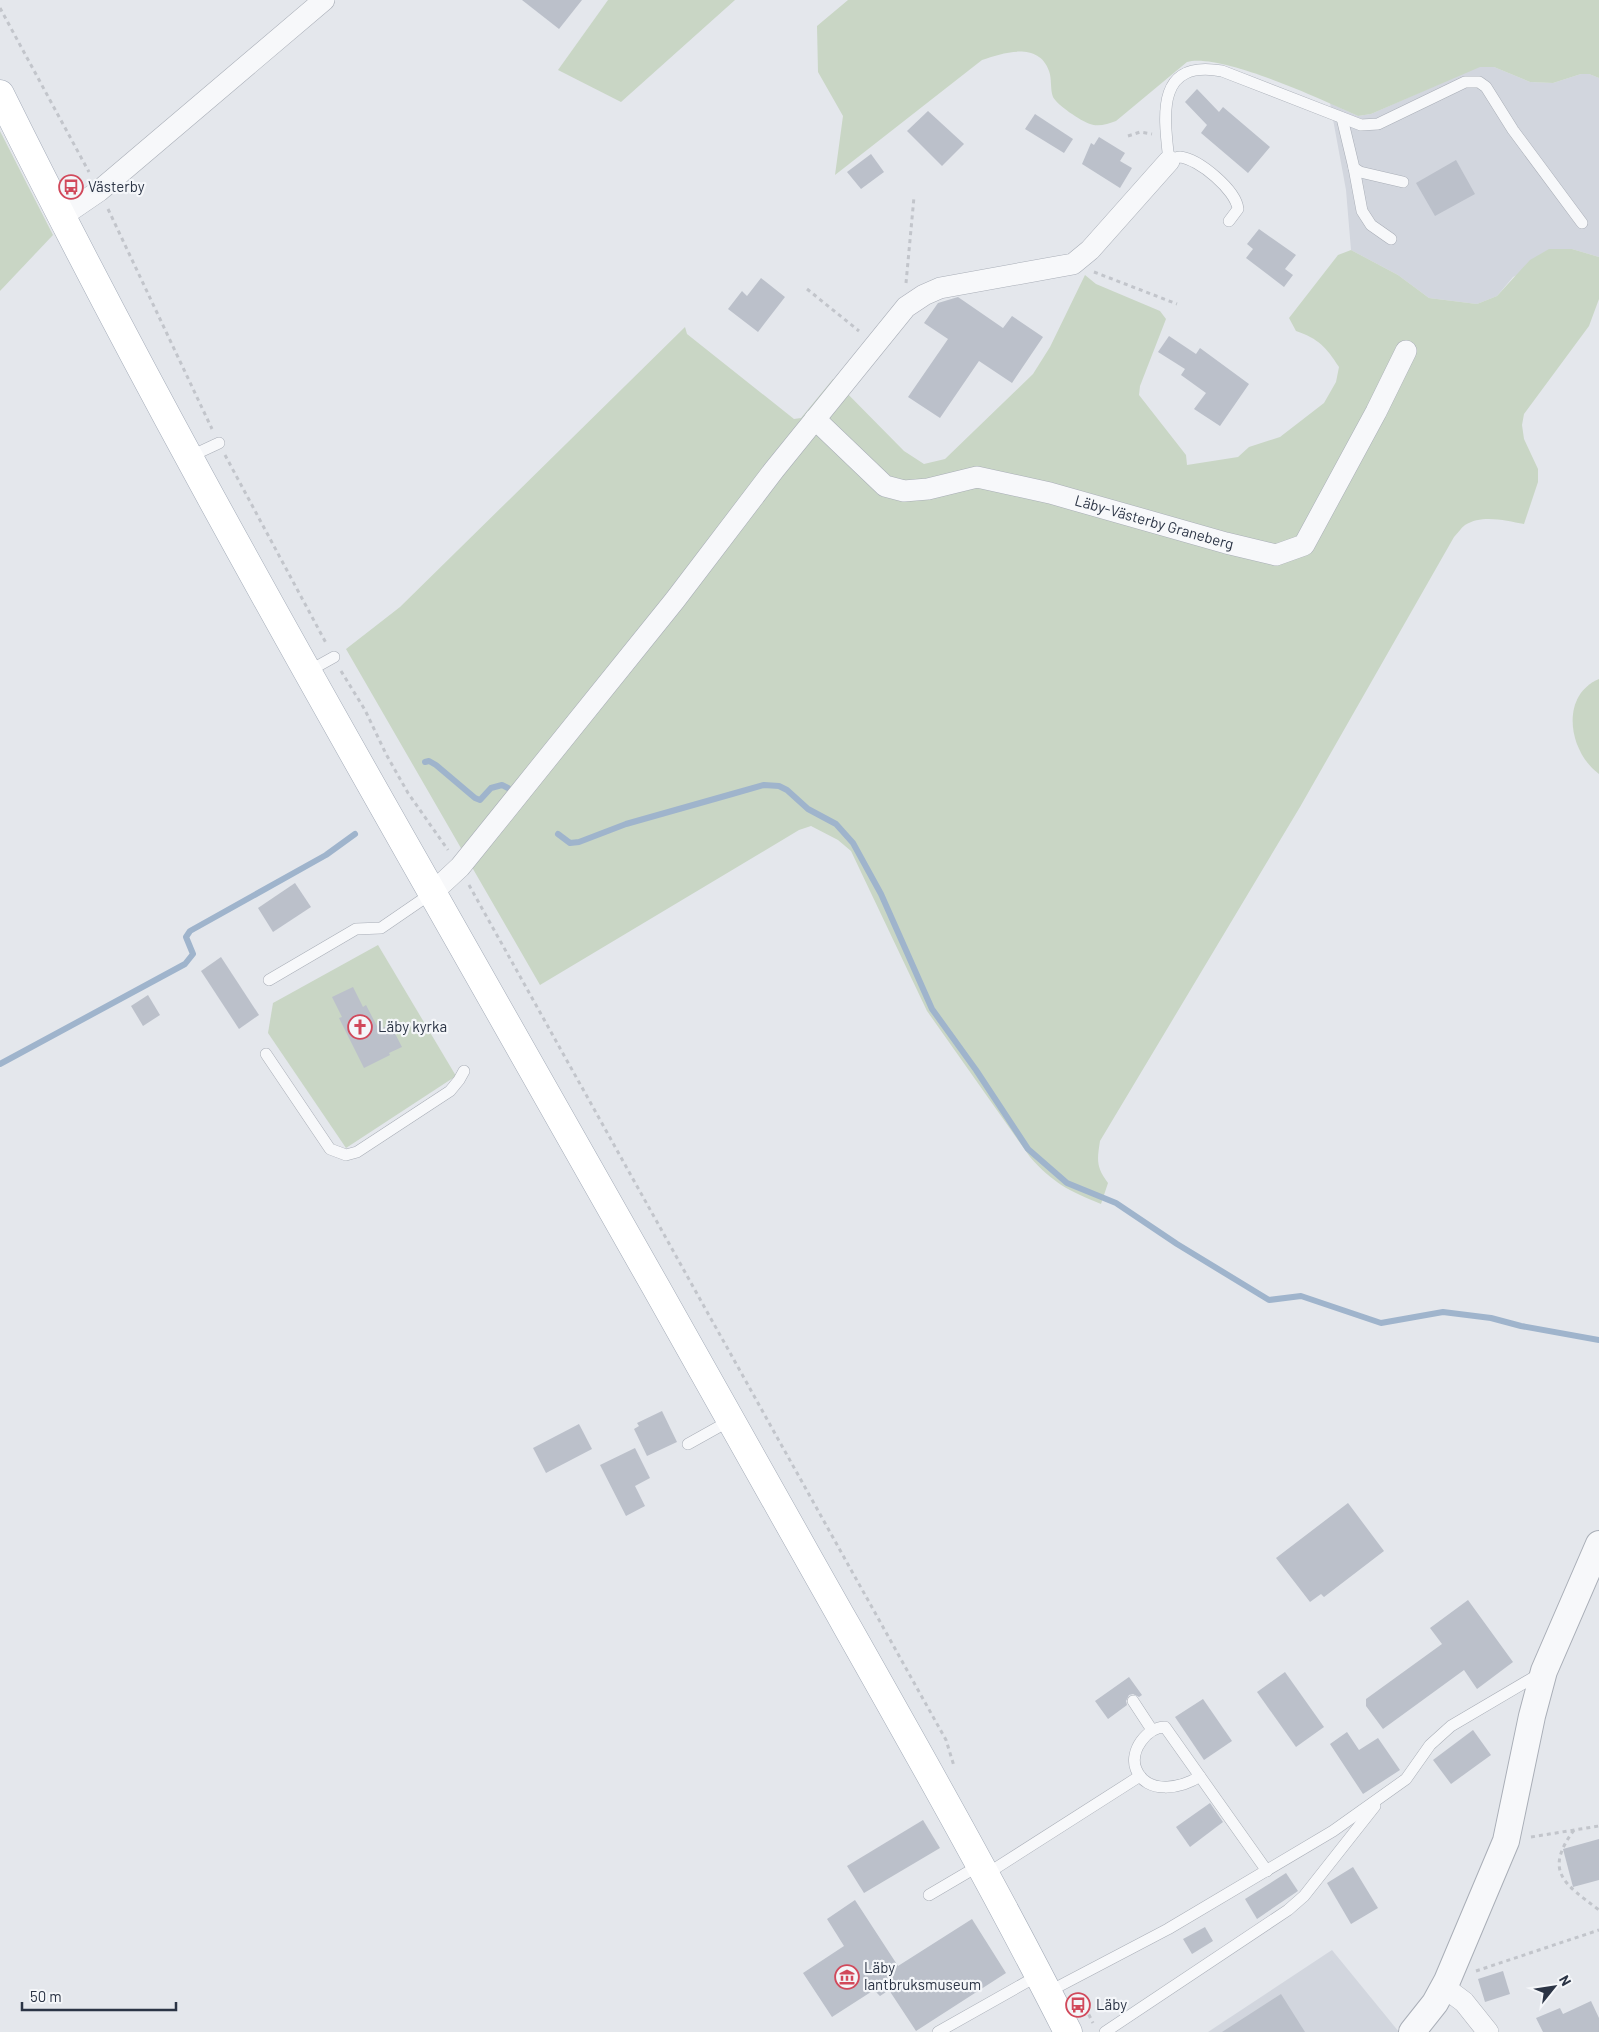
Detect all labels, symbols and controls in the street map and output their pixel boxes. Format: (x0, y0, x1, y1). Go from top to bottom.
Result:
bus stop icon: Västerby (58, 174, 84, 200)
place label: Västerby (88, 177, 145, 195)
street label: Läby-Västerby Graneberg (1073, 491, 1235, 552)
church icon: Läby kyrka (347, 1014, 373, 1040)
place label: Läby kyrka (378, 1017, 447, 1035)
place label: Läby lantbruksmuseum (864, 1958, 981, 1993)
north arrow (1529, 1962, 1579, 2012)
museum icon: Läby lantbruksmuseum (834, 1964, 860, 1990)
text: N (1556, 1972, 1575, 1989)
scale bar (22, 1980, 176, 2012)
text: 50 m (30, 1987, 62, 2005)
bus stop icon: Läby (1065, 1992, 1091, 2018)
place label: Läby (1096, 1995, 1127, 2013)

